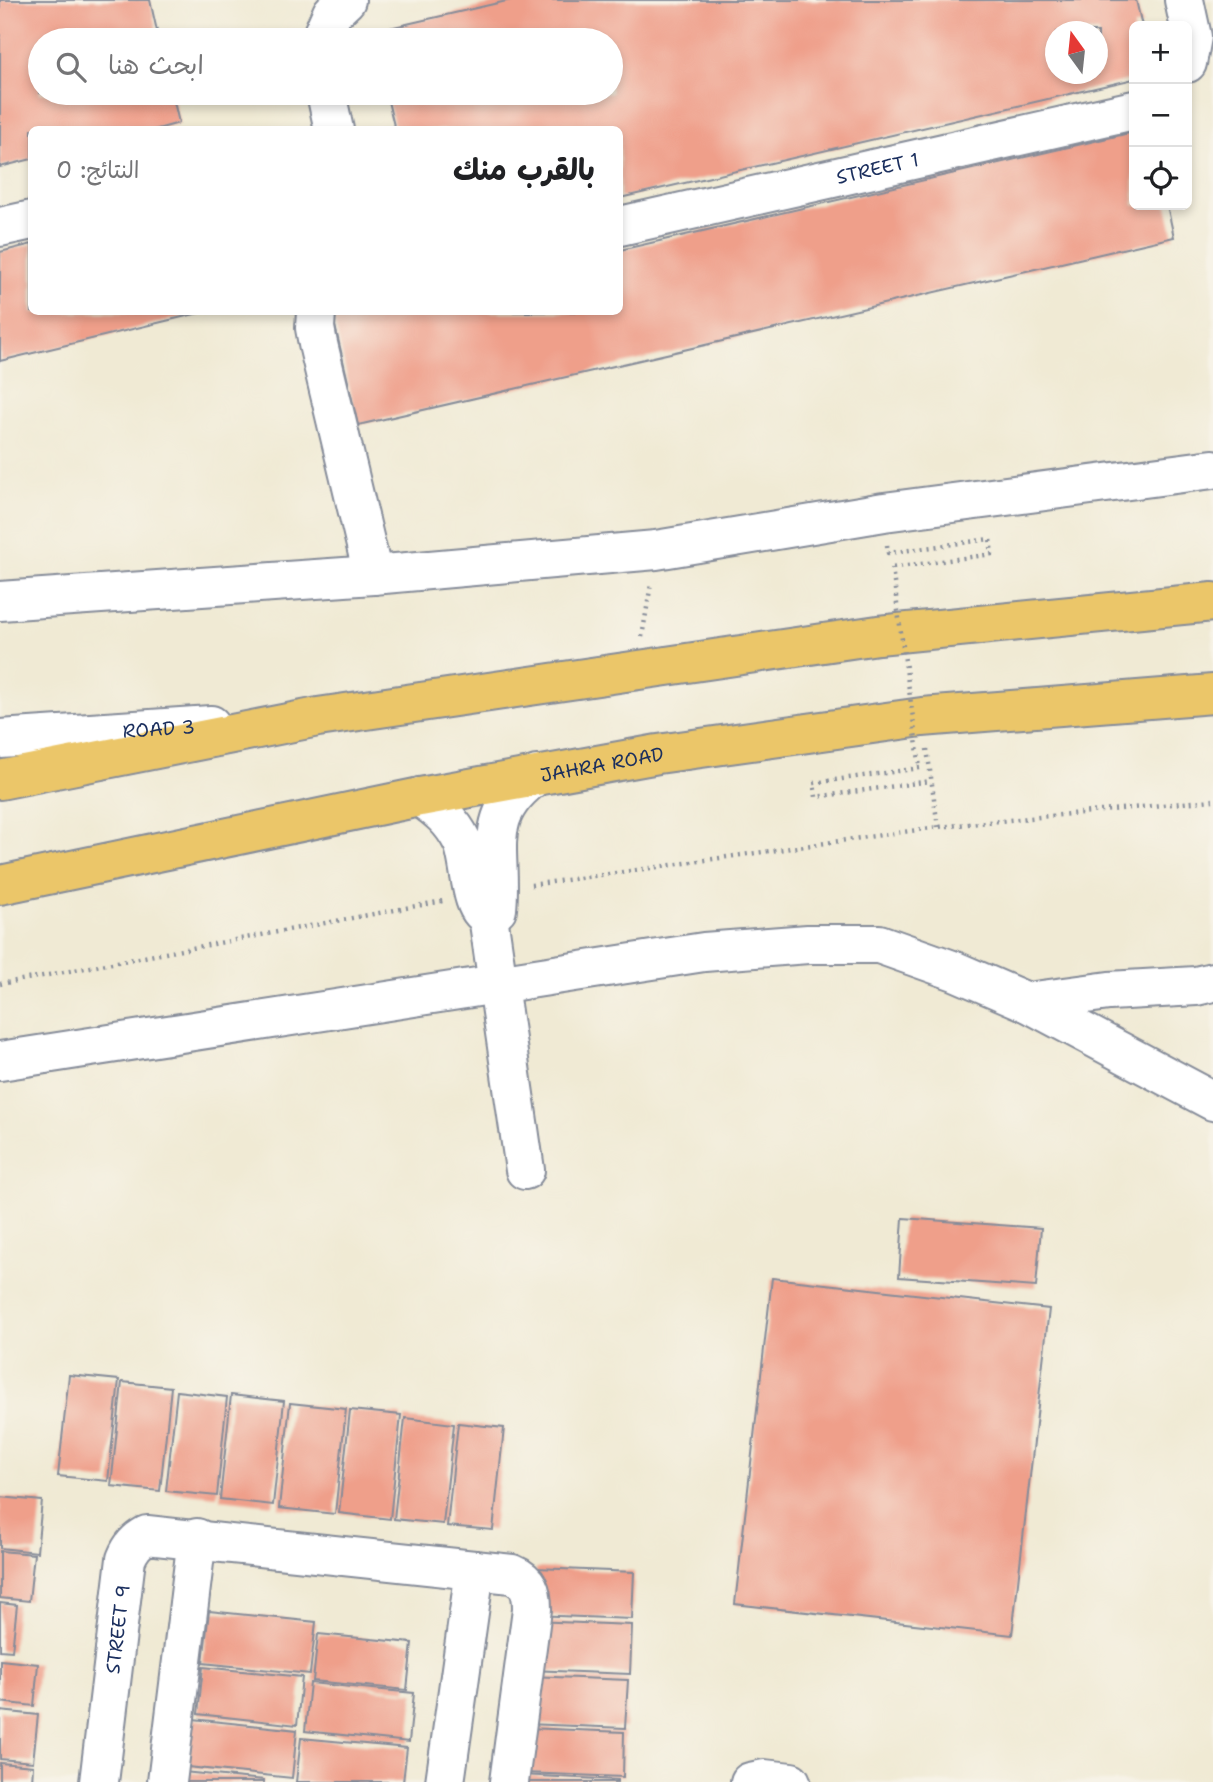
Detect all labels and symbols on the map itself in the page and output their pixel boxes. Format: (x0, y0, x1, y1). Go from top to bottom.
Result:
north arrow (1045, 21, 1108, 84)
street label: STREET 1 (834, 147, 921, 190)
street label: ROAD 3 (122, 714, 196, 744)
street label: JAHRA ROAD (538, 741, 666, 788)
street label: STREET 9 (100, 1583, 136, 1675)

